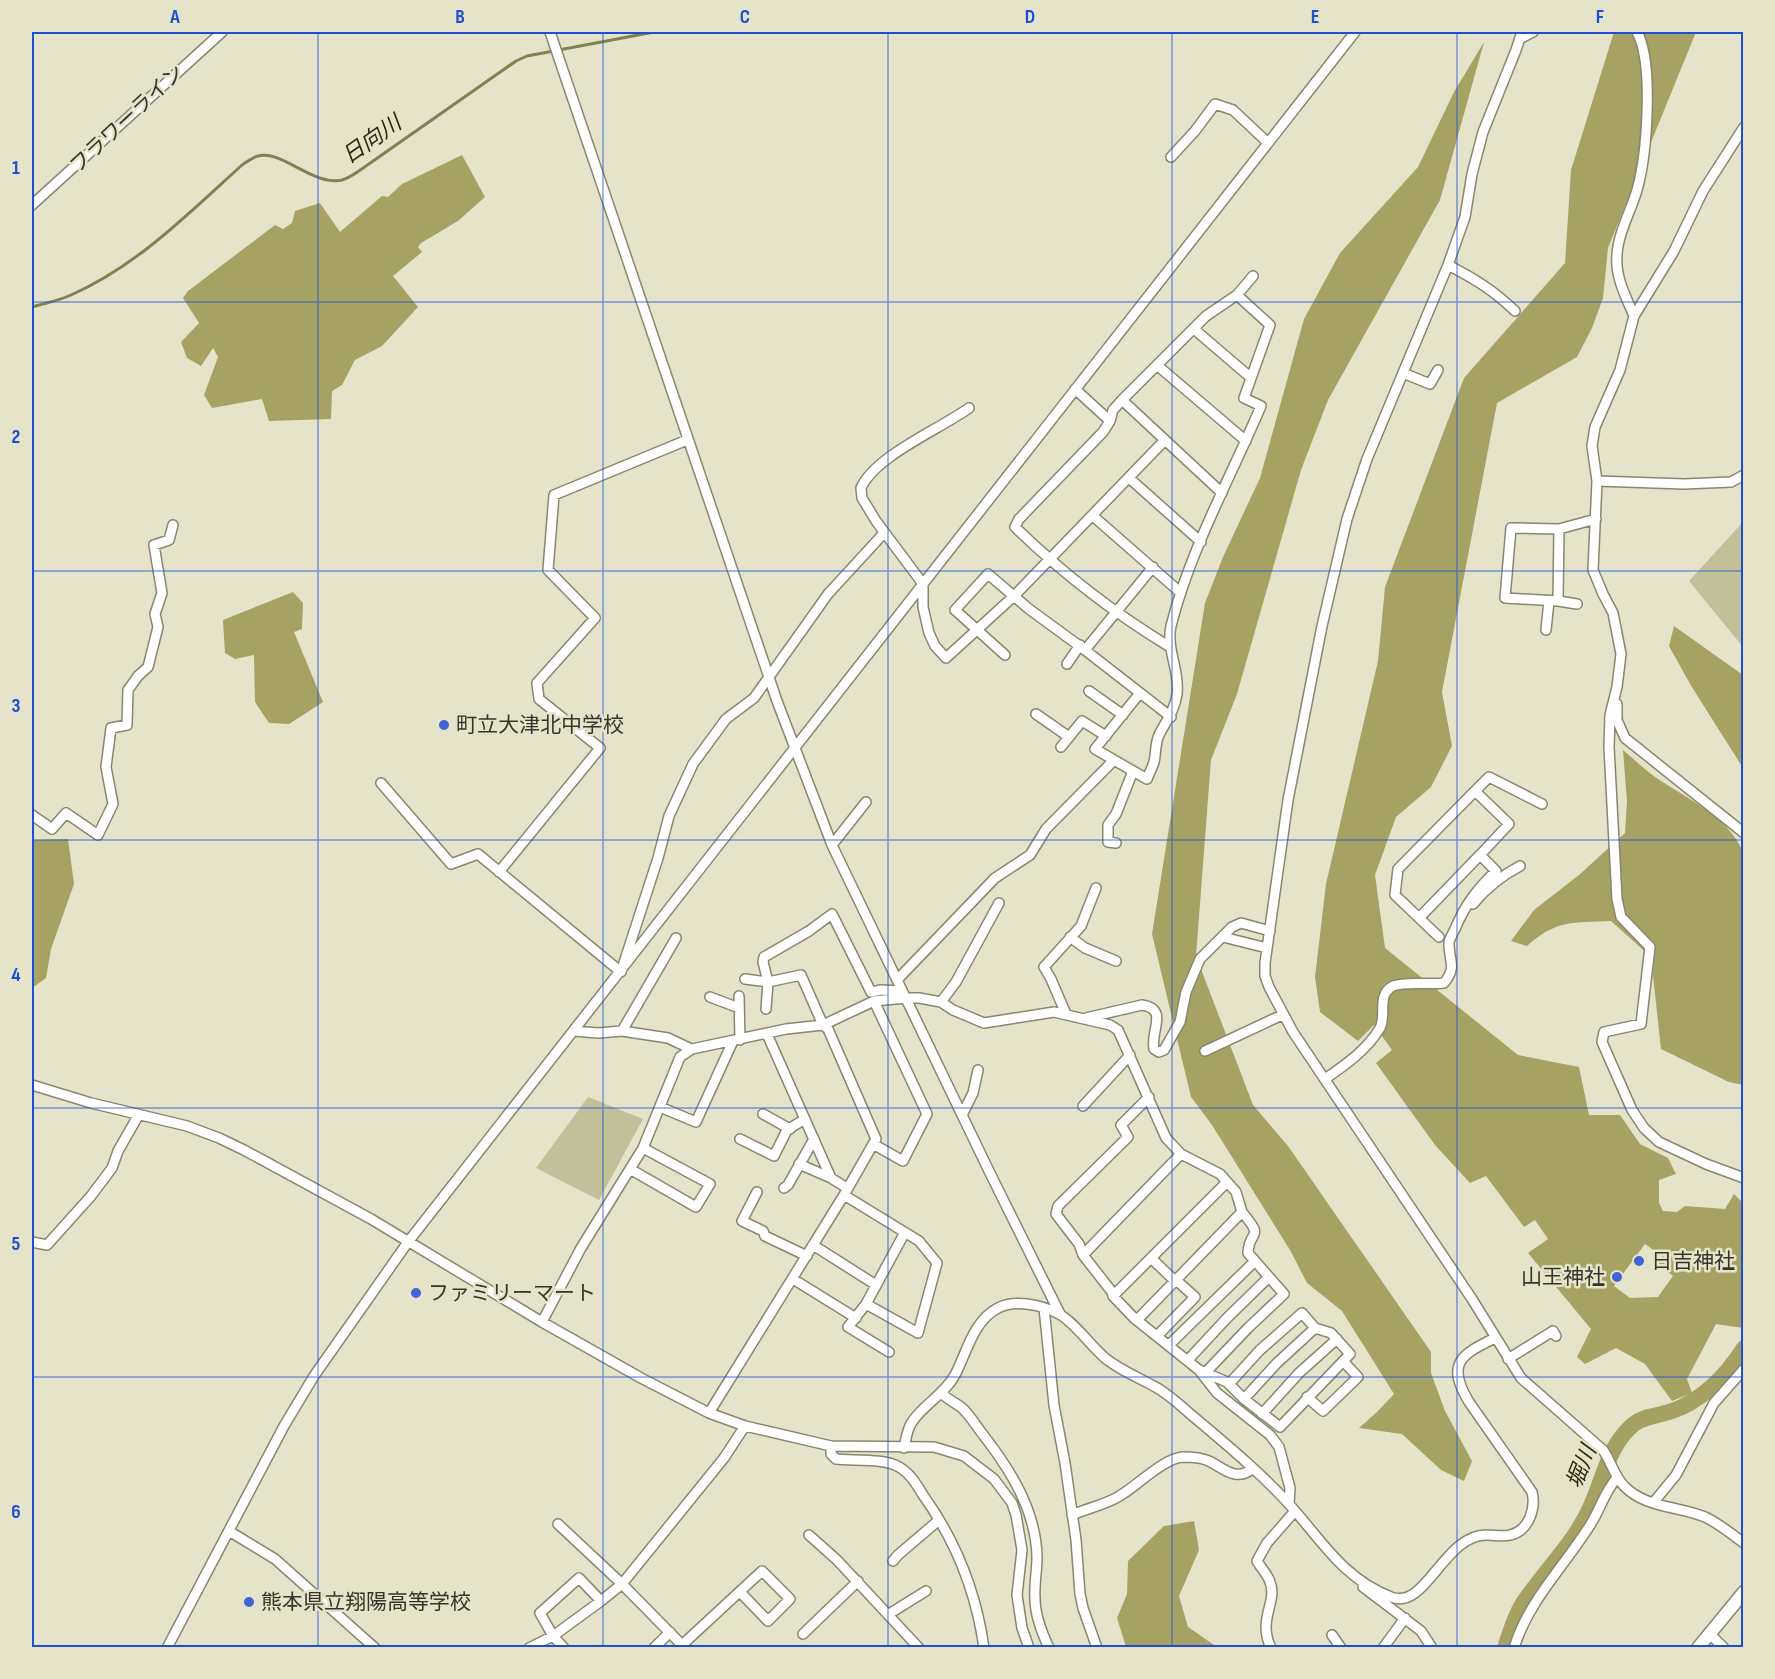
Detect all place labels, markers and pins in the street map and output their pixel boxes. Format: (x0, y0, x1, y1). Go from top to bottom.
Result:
place label: 町立大津北中学校 (456, 713, 624, 738)
marker: 町立大津北中学校 (437, 718, 451, 732)
place label: 日吉神社 (1651, 1249, 1735, 1274)
marker: 日吉神社 (1632, 1254, 1646, 1268)
place label: 山王神社 (1521, 1265, 1605, 1290)
marker: 山王神社 (1610, 1270, 1624, 1284)
place label: ファミリーマート (428, 1281, 596, 1306)
marker: ファミリーマート (409, 1286, 423, 1300)
place label: 熊本県立翔陽高等学校 (261, 1590, 471, 1615)
marker: 熊本県立翔陽高等学校 (242, 1595, 256, 1609)

